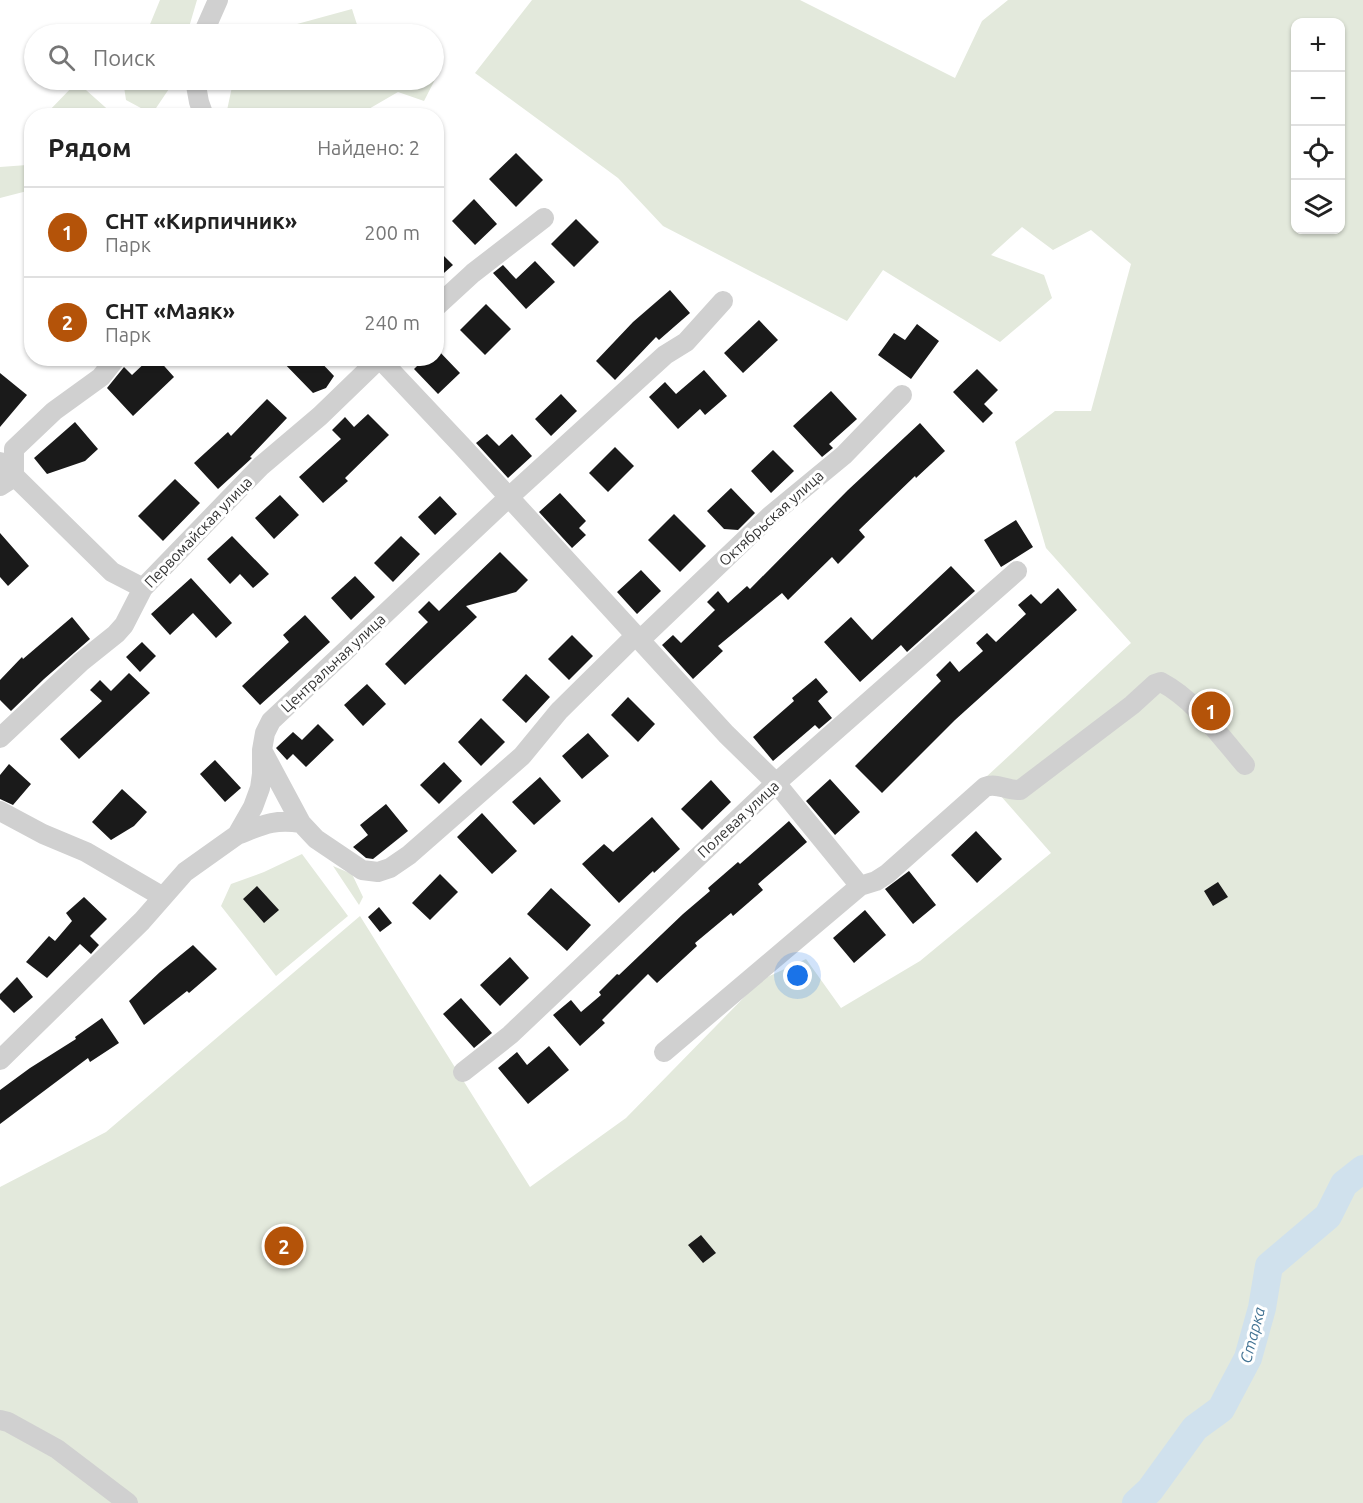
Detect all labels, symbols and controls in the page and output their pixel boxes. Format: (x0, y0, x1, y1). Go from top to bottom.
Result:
map controls (1291, 18, 1345, 234)
button: + (1291, 18, 1345, 72)
search box (24, 24, 444, 90)
icon: search (45, 41, 78, 74)
text: Поиск (93, 45, 156, 70)
button: − (1291, 72, 1345, 126)
button: locate (1291, 126, 1345, 180)
text: Рядом (48, 133, 132, 162)
text: Найдено: 2 (317, 136, 420, 159)
button: layers (1291, 180, 1345, 234)
text: СНТ «Кирпичник» (105, 208, 297, 233)
text: 1 (62, 221, 73, 244)
text: 200 m (364, 221, 420, 244)
text: Парк (105, 233, 151, 256)
text: СНТ «Маяк» (105, 298, 235, 323)
text: 2 (62, 311, 73, 334)
text: 240 m (364, 311, 420, 334)
text: Парк (105, 323, 151, 346)
street label: Октябрьская улица (715, 467, 827, 569)
street label: Первомайская улица (141, 473, 255, 591)
street label: Центральная улица (277, 610, 389, 716)
pin: 1 (1192, 688, 1230, 734)
street label: Полевая улица (694, 777, 782, 861)
your location (783, 961, 812, 990)
pin: 2 (264, 1224, 304, 1268)
water label: Старка (1236, 1305, 1268, 1365)

